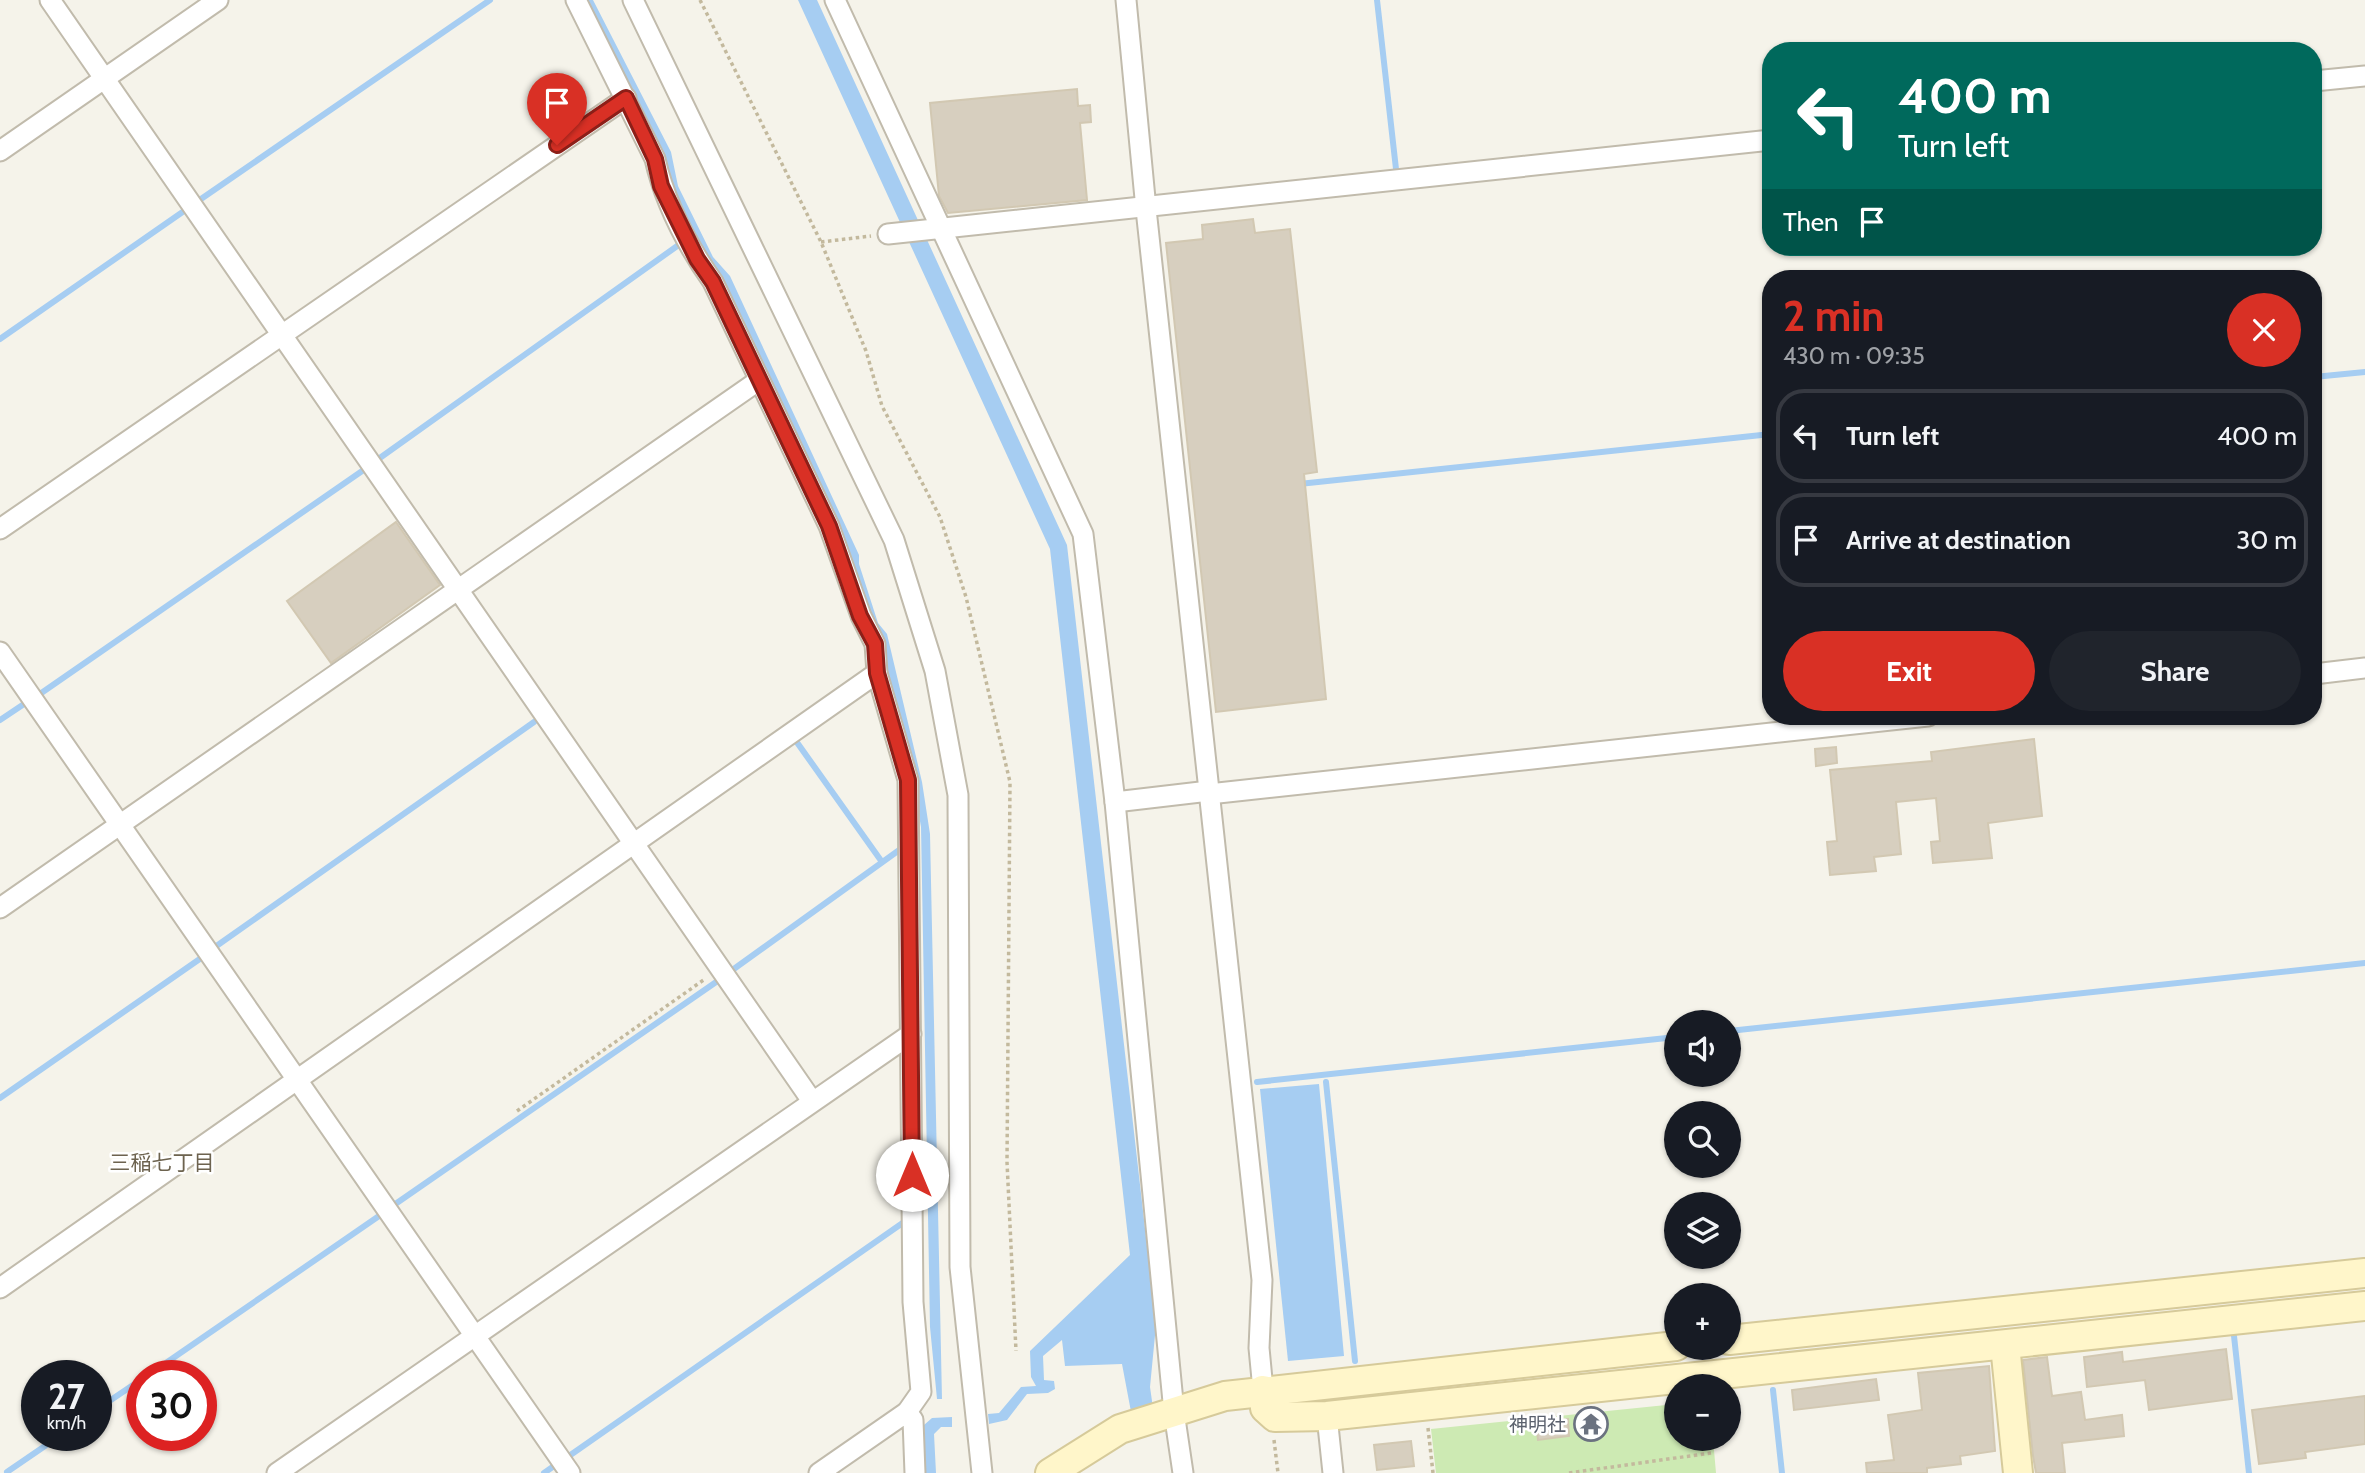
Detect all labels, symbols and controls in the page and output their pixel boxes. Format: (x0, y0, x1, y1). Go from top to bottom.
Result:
text: 400 m (1898, 66, 2051, 125)
icon: left (1783, 70, 1874, 161)
pin (527, 73, 587, 145)
icon: arrive (538, 84, 576, 122)
text: Turn left (1898, 126, 2009, 165)
icon: arrive (1853, 203, 1891, 241)
text: Then (1783, 206, 1839, 238)
text: 2 min (1783, 290, 1884, 342)
button: close (2227, 293, 2301, 367)
text: 430 m · 09:35 (1783, 342, 1925, 370)
icon: left (1787, 417, 1825, 455)
text: Turn left (1846, 420, 1939, 452)
text: 400 m (2217, 420, 2297, 452)
icon: arrive (1787, 521, 1825, 559)
text: Arrive at destination (1846, 524, 2071, 556)
text: 30 m (2236, 524, 2297, 556)
button: Exit (1783, 631, 2035, 711)
button: Share (2049, 631, 2301, 711)
map controls (1664, 1010, 1741, 1451)
button: sound (1664, 1010, 1741, 1087)
button: search (1664, 1101, 1741, 1178)
position arrow (875, 1138, 949, 1212)
district label: 三稲七丁目 (110, 1150, 215, 1175)
button: layers (1664, 1192, 1741, 1269)
button: + (1664, 1283, 1741, 1360)
speed limit sign: 30 (126, 1360, 217, 1451)
button: − (1664, 1374, 1741, 1451)
text: 27 (48, 1375, 85, 1418)
temple icon: 神明社 (1572, 1405, 1610, 1443)
text: km/h (47, 1412, 86, 1434)
place label: 神明社 (1509, 1413, 1566, 1436)

